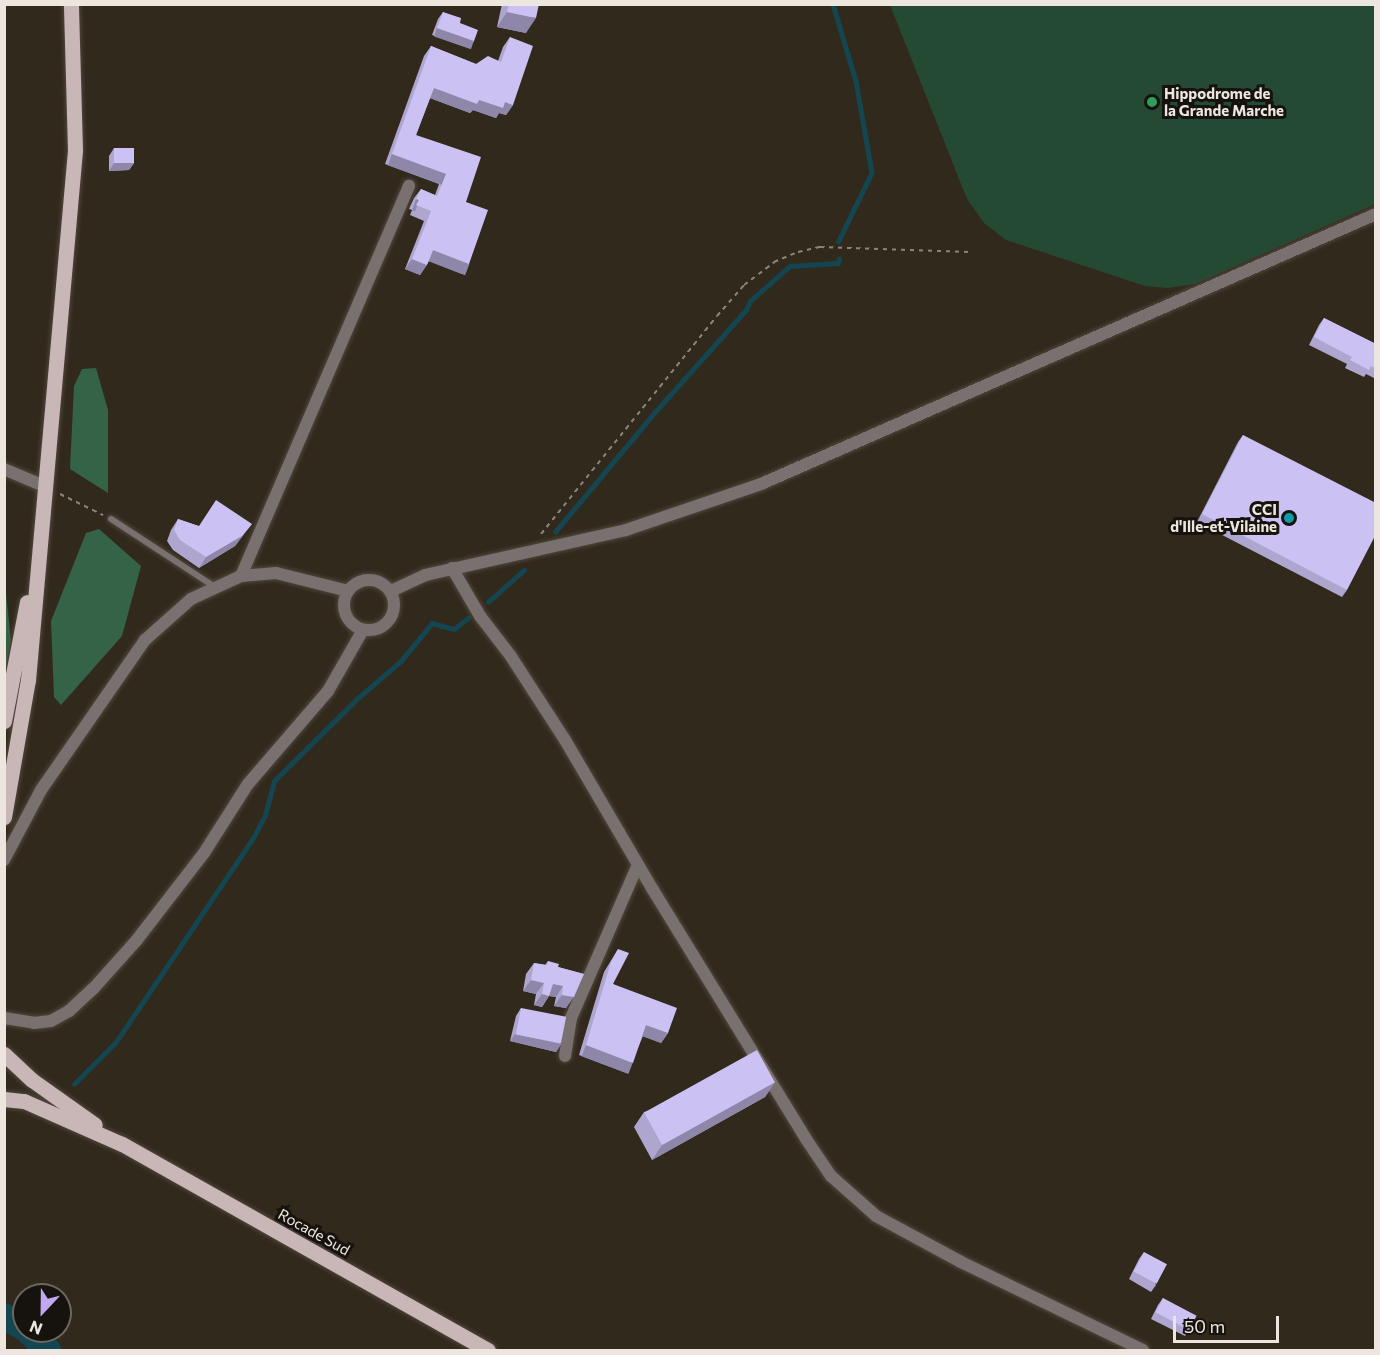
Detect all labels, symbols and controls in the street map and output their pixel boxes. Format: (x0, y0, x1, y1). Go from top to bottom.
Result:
place label: Hippodrome de la Grande Marche (1164, 84, 1284, 119)
marker: Hippodrome de la Grande Marche (1145, 95, 1159, 109)
place label: CCI d'Ille-et-Vilaine (1170, 500, 1277, 535)
marker: CCI d'Ille-et-Vilaine (1282, 511, 1296, 525)
street label: Rocade Sud (275, 1205, 353, 1259)
north arrow (12, 1283, 72, 1343)
scale bar (1176, 1304, 1282, 1342)
text: 50 m (1184, 1315, 1225, 1337)
text: N (27, 1317, 45, 1339)

